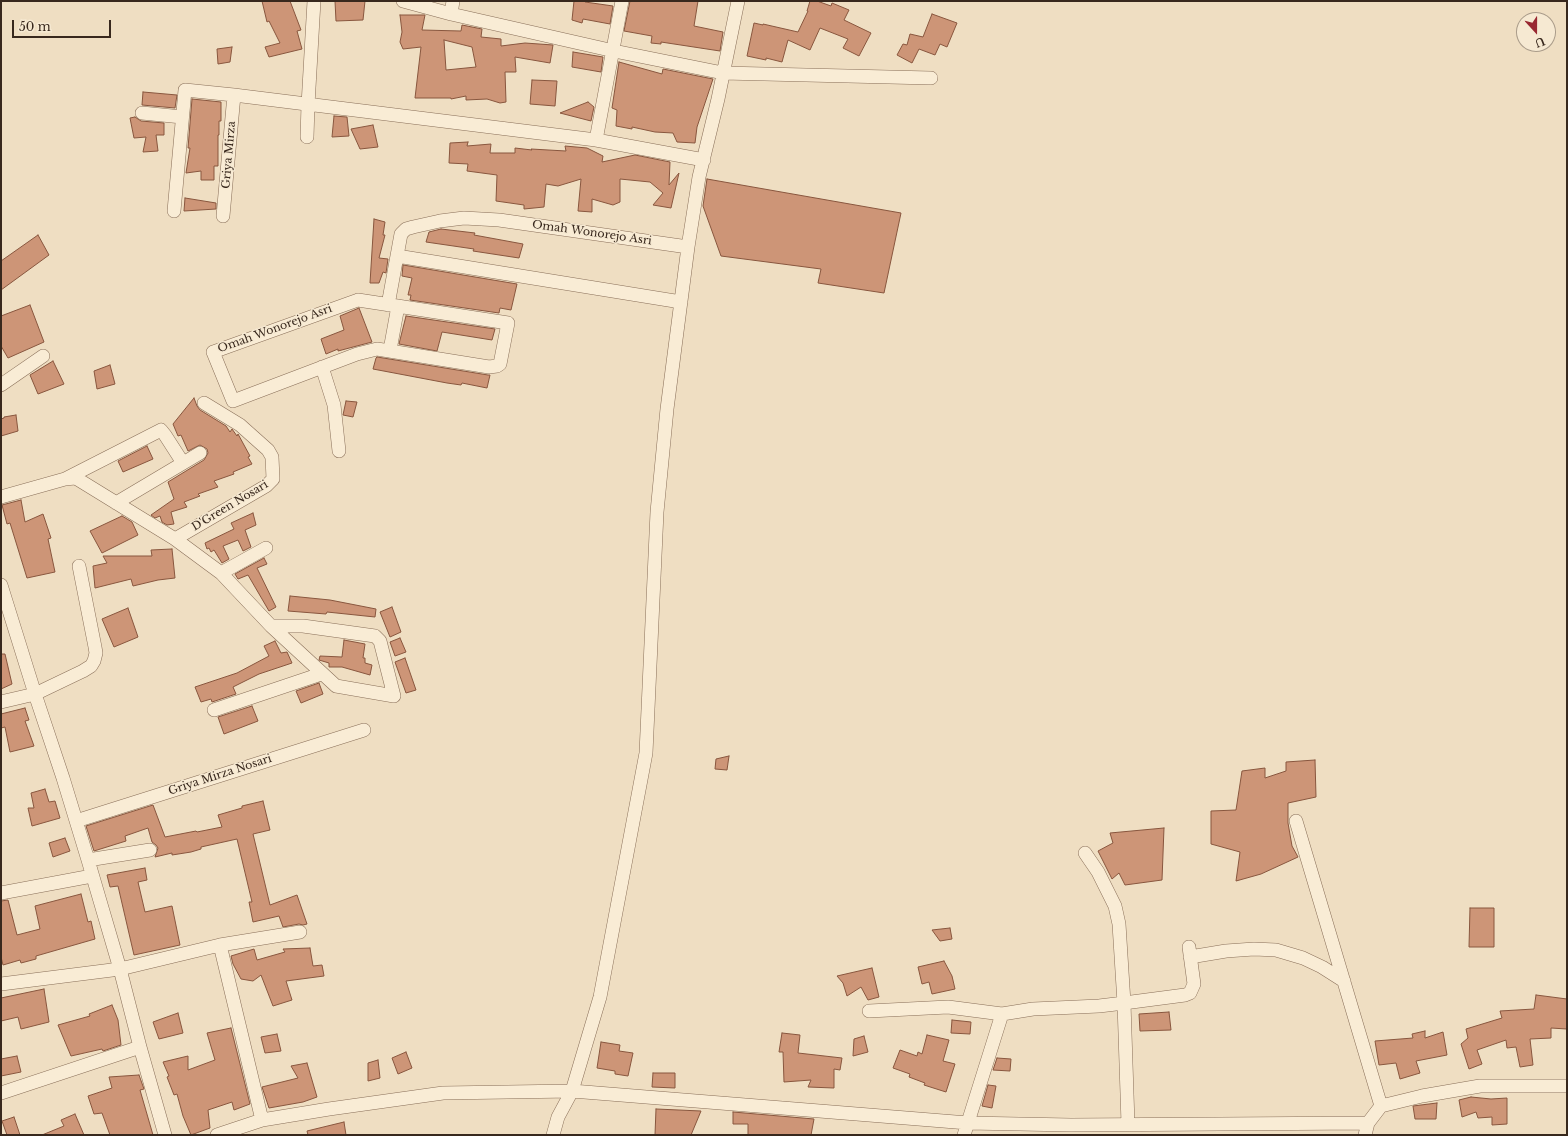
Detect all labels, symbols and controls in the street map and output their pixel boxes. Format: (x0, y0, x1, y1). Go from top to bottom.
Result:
scale bar (14, 12, 113, 38)
north arrow (1516, 12, 1556, 52)
text: 50 m (19, 19, 51, 34)
text: U (1533, 34, 1547, 51)
street label: Griya Mirza (219, 121, 239, 189)
street label: Omah Wonorejo Asri (531, 218, 653, 248)
street label: Omah Wonorejo Asri (216, 302, 334, 356)
street label: D'Green Nosari (189, 478, 271, 534)
street label: Griya Mirza Nosari (167, 752, 273, 798)

